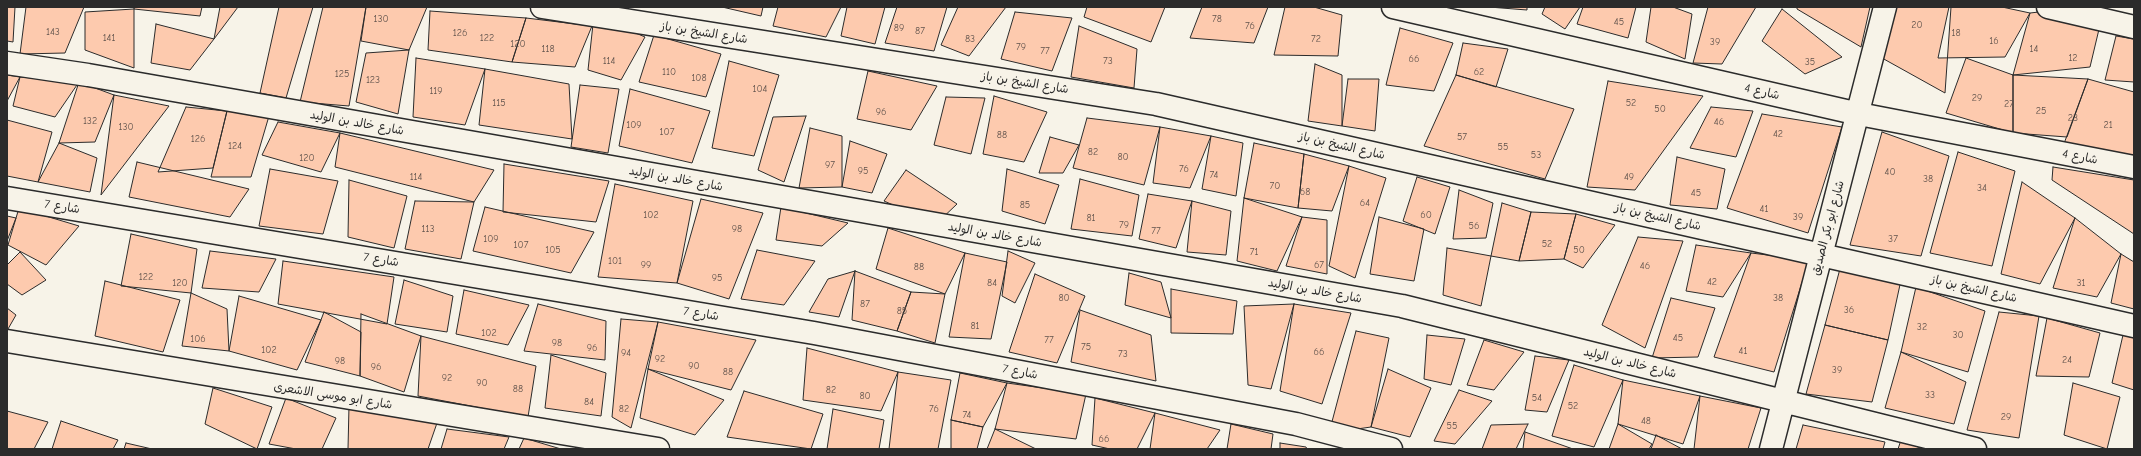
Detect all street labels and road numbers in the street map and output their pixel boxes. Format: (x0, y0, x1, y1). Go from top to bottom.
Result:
street label: شارع الشيخ بن باز (659, 19, 749, 47)
street label: شارع الشيخ بن باز (980, 69, 1070, 97)
street label: شارع 4 (1743, 81, 1781, 103)
street label: شارع خالد بن الوليد (309, 108, 405, 138)
street label: شارع الشيخ بن باز (1298, 129, 1386, 163)
street label: شارع 4 (2061, 147, 2099, 167)
street label: شارع خالد بن الوليد (628, 164, 724, 194)
street label: شارع ابو بكر الصديق (1808, 179, 1848, 277)
street label: شارع 7 (43, 197, 81, 217)
street label: شارع الشيخ بن باز (1614, 200, 1702, 234)
street label: شارع خالد بن الوليد (947, 220, 1043, 250)
street label: شارع 7 (362, 250, 400, 270)
street label: شارع الشيخ بن باز (1930, 272, 2018, 306)
street label: شارع خالد بن الوليد (1267, 276, 1363, 306)
street label: شارع 7 (682, 304, 720, 324)
street label: شارع خالد بن الوليد (1582, 345, 1678, 381)
street label: شارع 7 (1001, 362, 1039, 382)
street label: شارع ابو موسى الاشعرى (273, 380, 393, 412)

